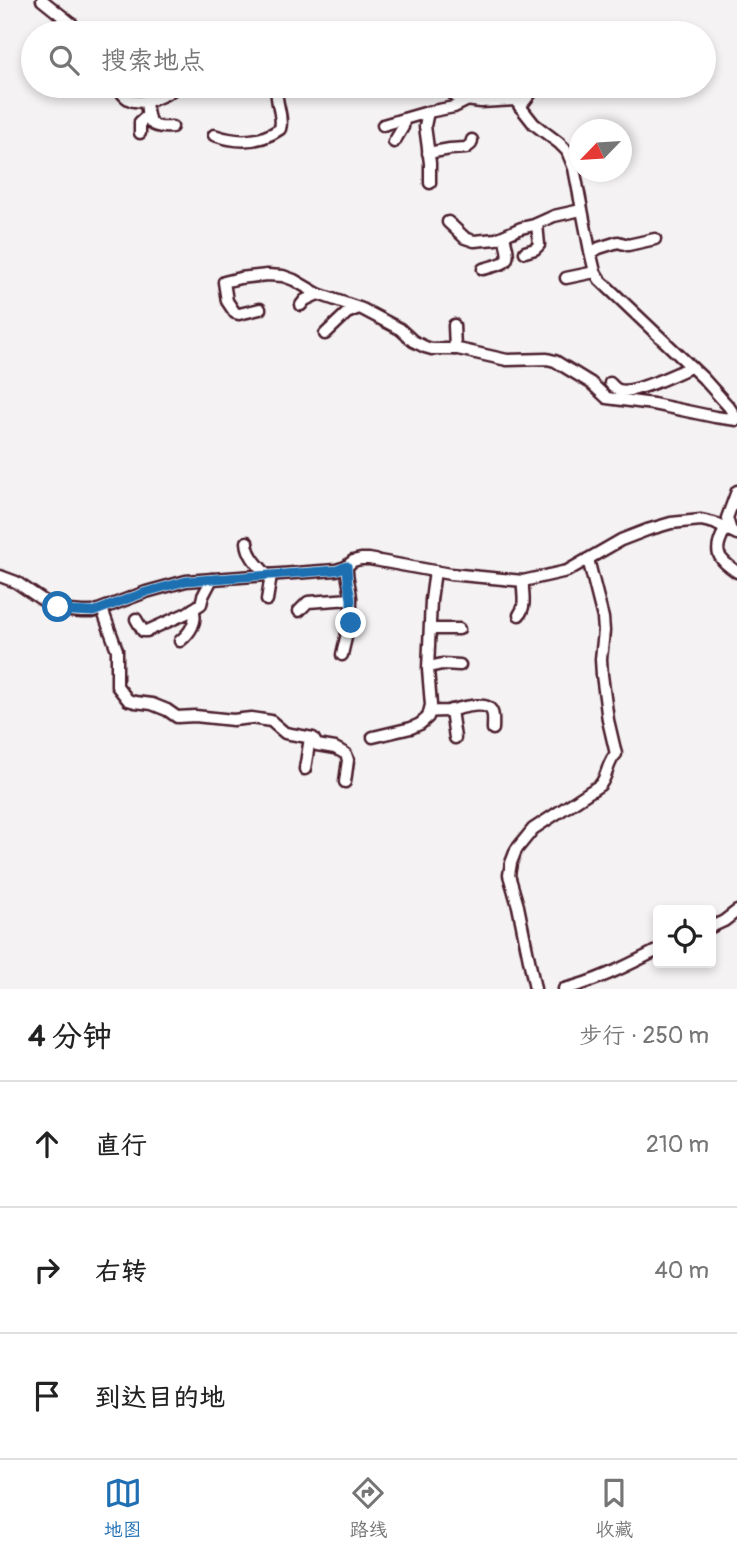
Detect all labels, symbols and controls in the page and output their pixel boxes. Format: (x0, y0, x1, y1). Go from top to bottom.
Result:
search box (21, 21, 716, 98)
icon: search (45, 41, 83, 79)
text: 搜索地点 (101, 45, 205, 77)
north arrow (569, 119, 632, 182)
route start (42, 591, 73, 622)
route end (335, 607, 366, 638)
map controls (653, 905, 716, 968)
button: locate (653, 905, 716, 968)
text: 4 分钟 (28, 1018, 112, 1055)
text: 步行 · 250 m (579, 1021, 709, 1050)
icon: ahead (28, 1125, 66, 1163)
text: 直行 (95, 1130, 147, 1162)
text: 210 m (646, 1130, 709, 1159)
icon: right (28, 1251, 66, 1289)
text: 右转 (95, 1256, 147, 1288)
text: 40 m (655, 1256, 709, 1285)
icon: arrive (28, 1377, 66, 1415)
text: 到达目的地 (95, 1382, 225, 1414)
tab: 地图 (104, 1474, 142, 1542)
tab: 路线 (349, 1474, 387, 1542)
tab: 收藏 (595, 1474, 633, 1542)

